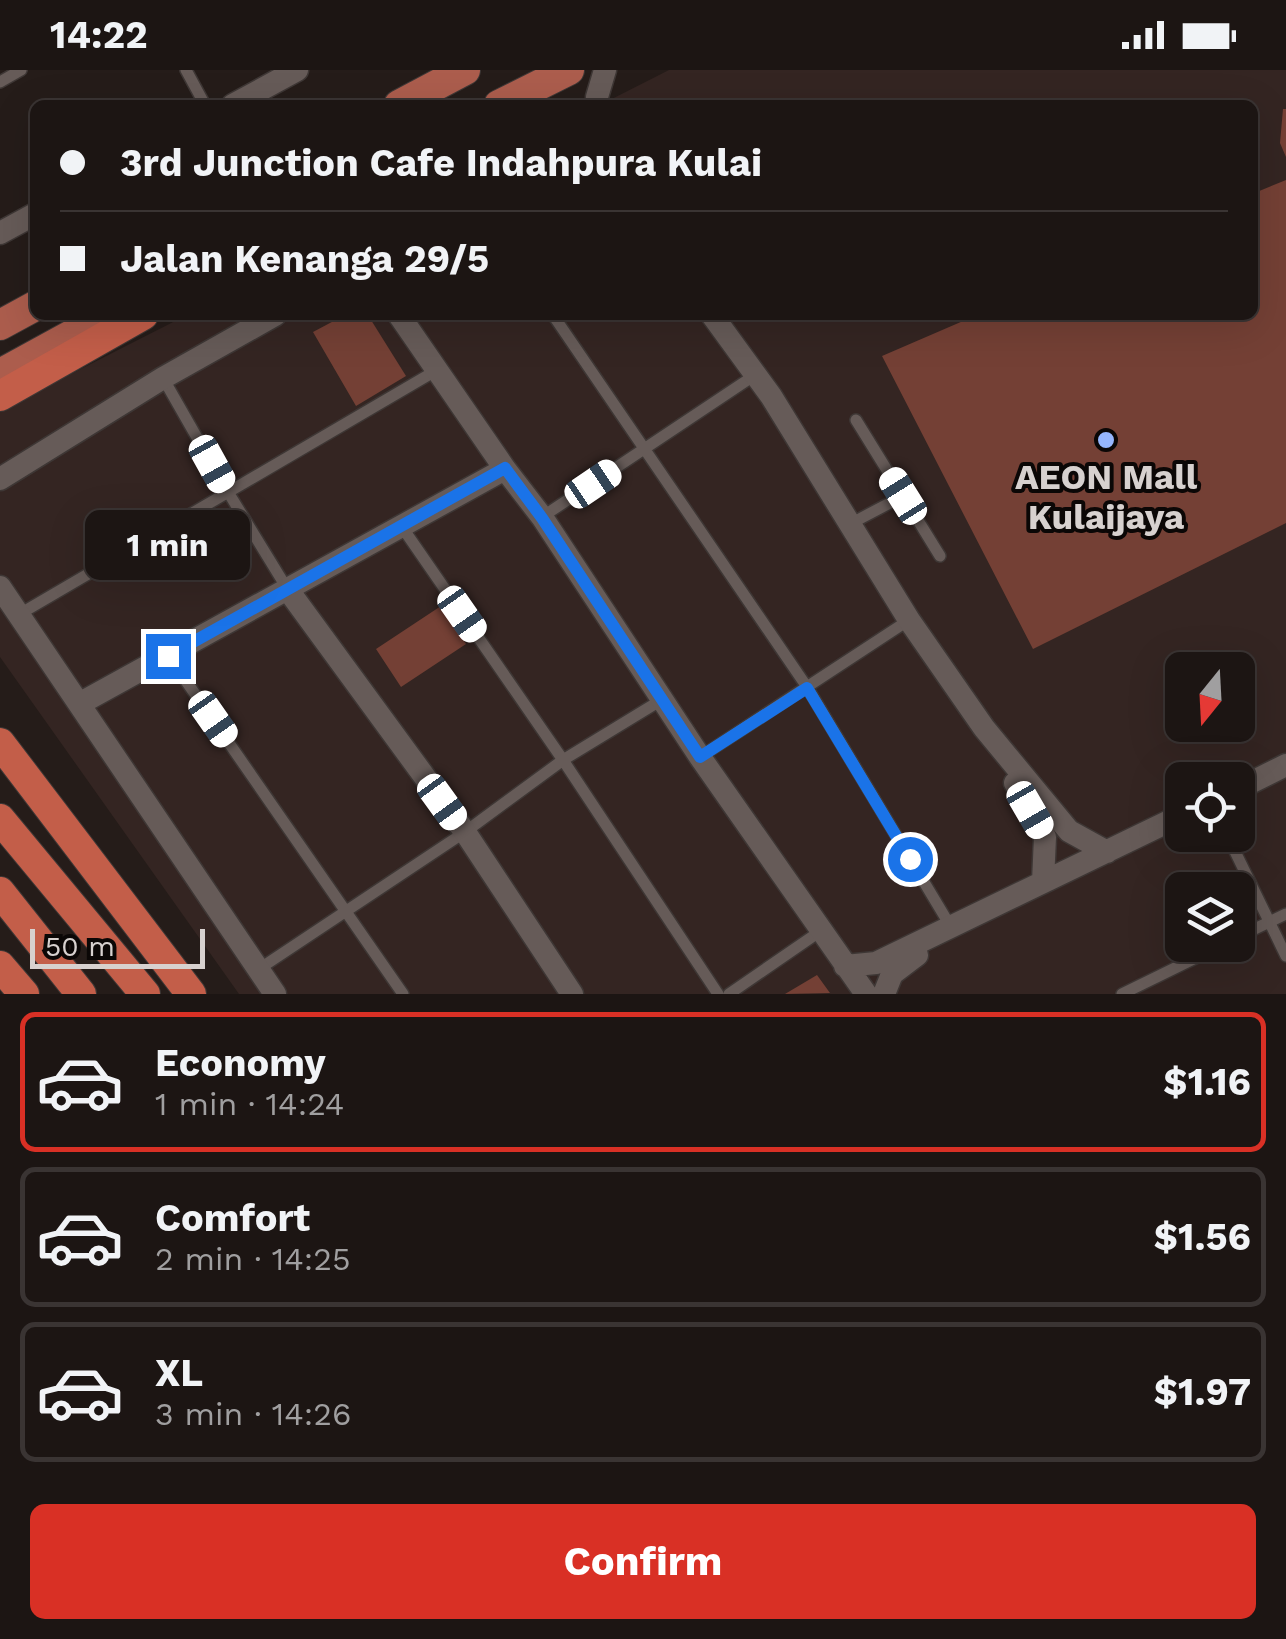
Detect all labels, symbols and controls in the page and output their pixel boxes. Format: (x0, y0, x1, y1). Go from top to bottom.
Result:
text: 14:22 (50, 13, 148, 57)
text: 3rd Junction Cafe Indahpura Kulai (120, 141, 762, 185)
text: Jalan Kenanga 29/5 (120, 237, 489, 281)
marker: AEON Mall Kulaijaya (1095, 429, 1117, 451)
car (184, 430, 240, 498)
car (560, 455, 626, 513)
place label: AEON Mall Kulaijaya (1015, 456, 1198, 538)
car (874, 463, 932, 529)
callout: 1 min (86, 511, 250, 581)
text: 1 min (126, 526, 209, 564)
car (433, 581, 491, 647)
route end (146, 634, 191, 679)
north arrow (1165, 652, 1255, 742)
map controls (1165, 652, 1255, 962)
car (184, 686, 242, 752)
button: locate (1165, 762, 1255, 852)
car (412, 769, 472, 835)
car (1002, 777, 1058, 843)
route start (888, 837, 933, 882)
button: layers (1165, 872, 1255, 962)
scale bar (30, 924, 205, 968)
text: 50 m (45, 930, 115, 963)
icon: car (35, 1037, 125, 1127)
text: Economy (155, 1041, 326, 1085)
text: $1.16 (1163, 1060, 1251, 1104)
text: 1 min · 14:24 (155, 1085, 344, 1123)
icon: car (35, 1192, 125, 1282)
text: Comfort (155, 1196, 310, 1240)
text: $1.56 (1154, 1215, 1251, 1259)
text: 2 min · 14:25 (155, 1240, 351, 1278)
icon: car (35, 1347, 125, 1437)
text: XL (155, 1351, 203, 1395)
text: $1.97 (1154, 1370, 1251, 1414)
text: 3 min · 14:26 (155, 1395, 351, 1433)
button: Confirm (30, 1504, 1256, 1619)

